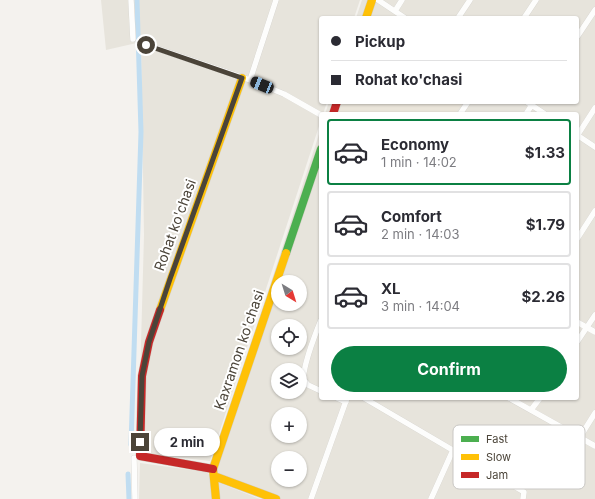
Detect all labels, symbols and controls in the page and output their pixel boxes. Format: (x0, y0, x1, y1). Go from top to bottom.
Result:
text: Pickup (355, 32, 405, 51)
route start (137, 36, 155, 54)
text: Rohat ko'chasi (355, 70, 462, 89)
car (249, 75, 275, 95)
icon: car (333, 134, 369, 170)
text: Economy (381, 135, 449, 154)
text: $1.33 (525, 143, 565, 162)
text: 1 min · 14:02 (381, 154, 457, 170)
street label: Rohat ko'chasi (150, 177, 199, 273)
icon: car (333, 206, 369, 242)
text: Comfort (381, 207, 442, 226)
text: $1.79 (526, 215, 565, 234)
text: 2 min · 14:03 (381, 226, 460, 242)
north arrow (271, 275, 307, 311)
map controls (271, 275, 307, 487)
icon: car (333, 278, 369, 314)
text: XL (381, 279, 401, 298)
text: $2.26 (522, 287, 565, 306)
street label: Kaxramon ko'chasi (210, 288, 267, 412)
text: 3 min · 14:04 (381, 298, 460, 314)
button: locate (271, 319, 307, 355)
button: Confirm (331, 346, 567, 392)
button: layers (271, 363, 307, 399)
button: + (271, 407, 307, 443)
legend (453, 425, 585, 489)
callout: 2 min (154, 428, 220, 456)
text: Fast (486, 432, 508, 446)
route end (131, 433, 149, 451)
text: 2 min (170, 434, 204, 450)
text: Slow (486, 450, 511, 464)
button: − (271, 451, 307, 487)
text: Jam (486, 468, 508, 482)

